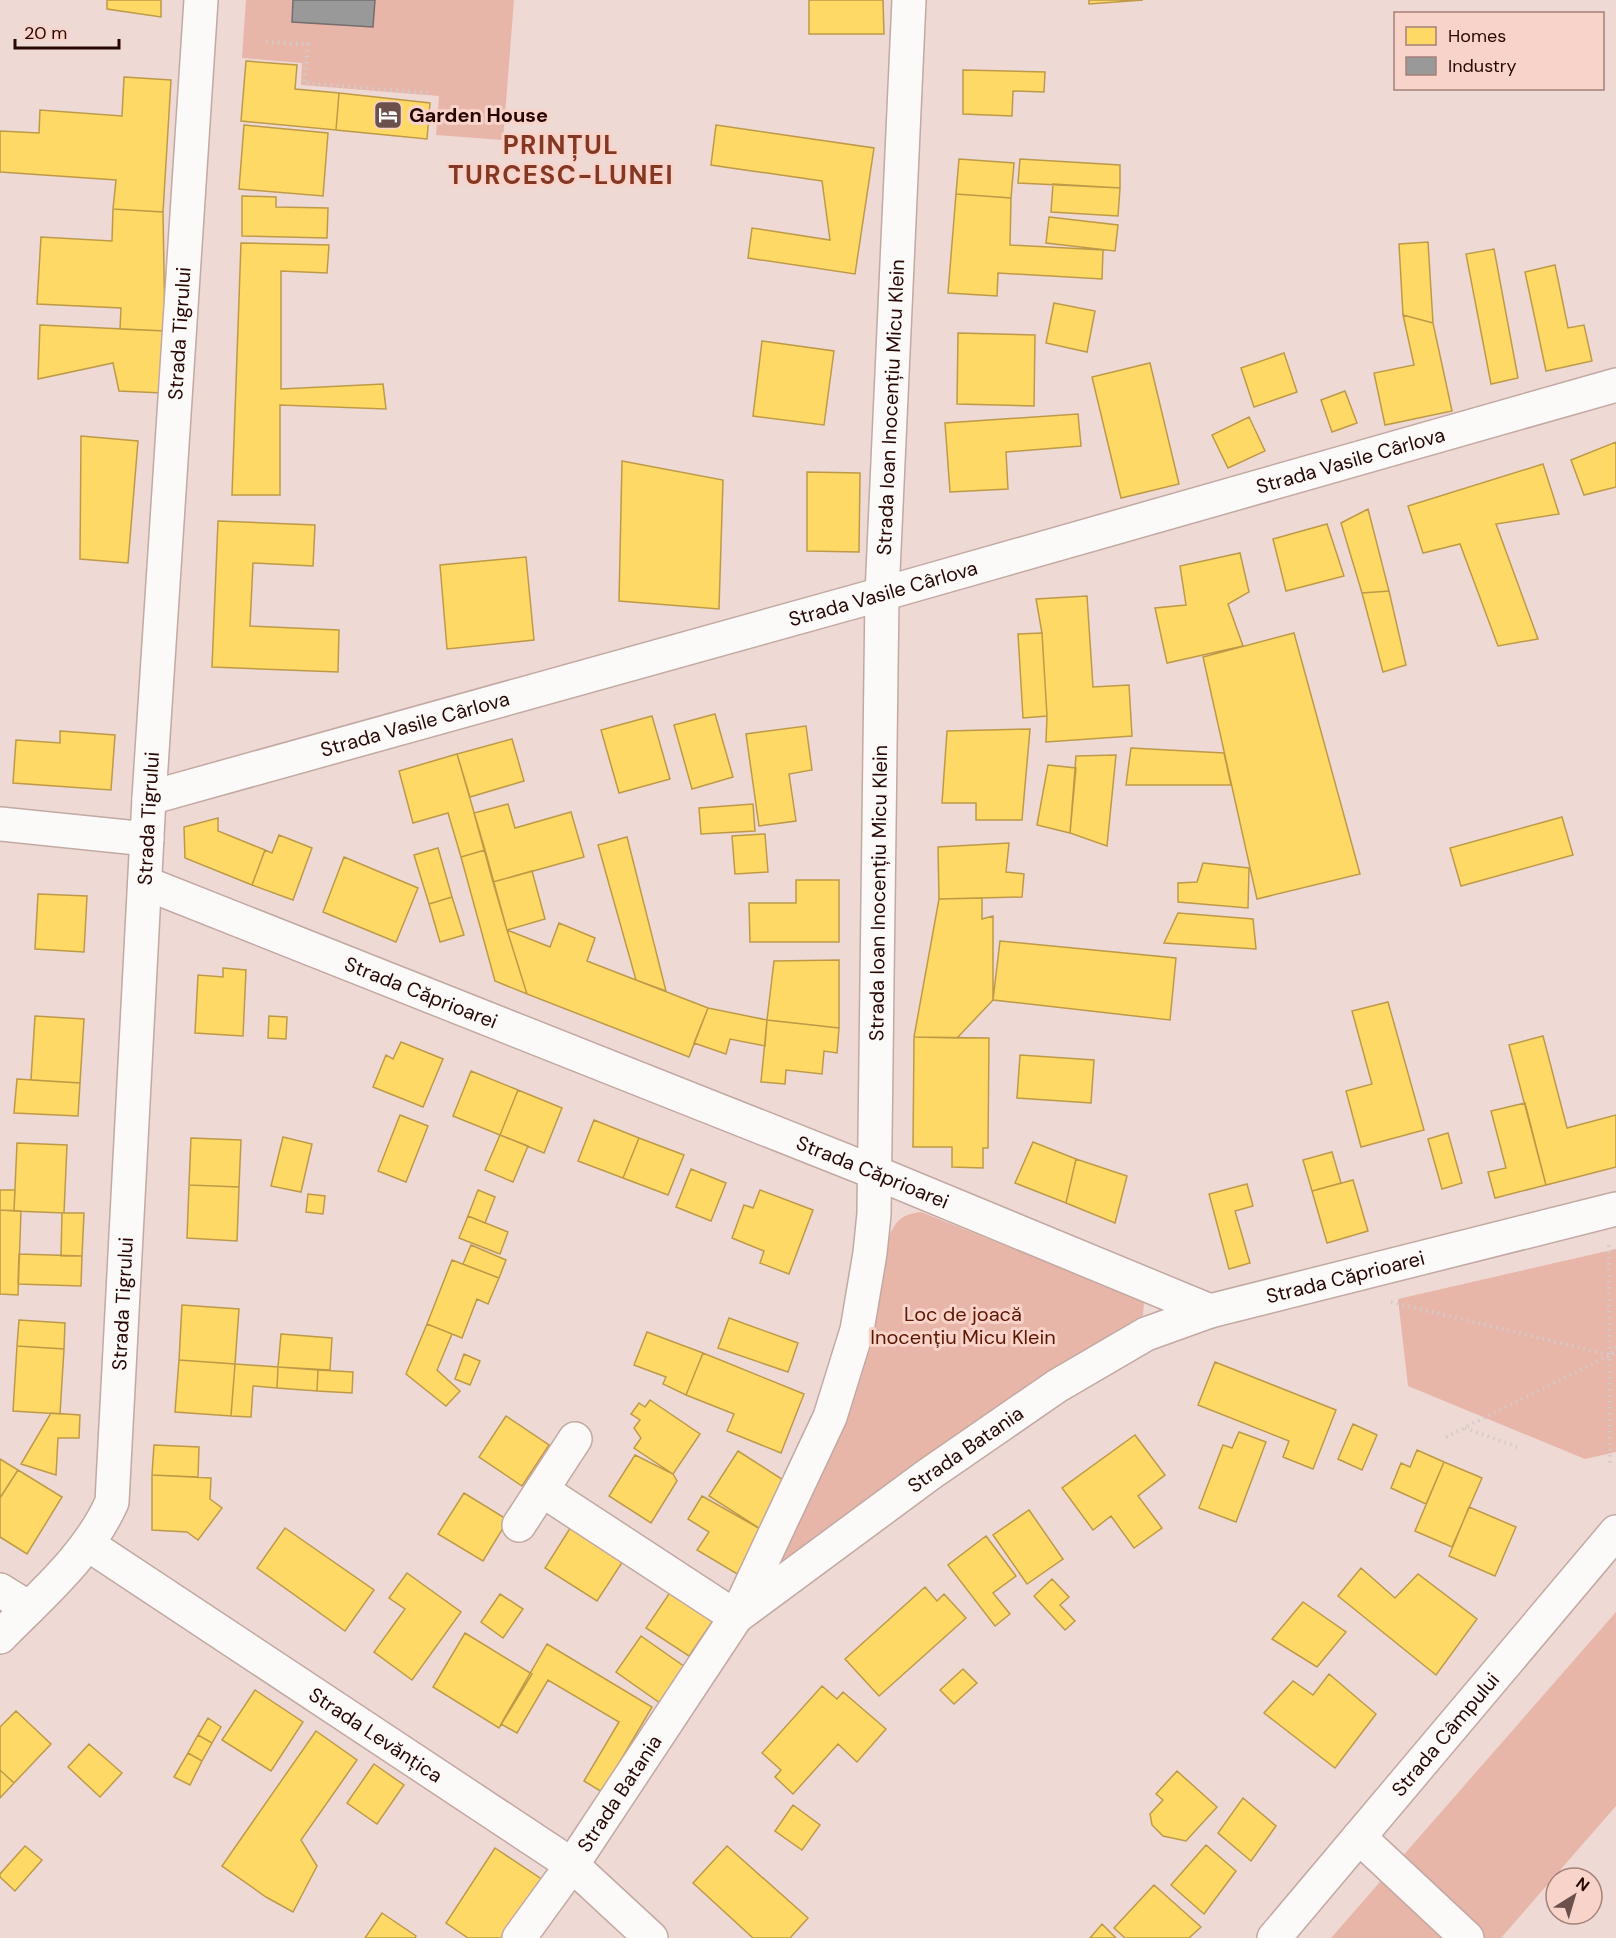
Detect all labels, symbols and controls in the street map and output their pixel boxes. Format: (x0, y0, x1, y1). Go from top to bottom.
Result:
scale bar (15, 12, 118, 50)
legend (1394, 12, 1604, 90)
text: 20 m (24, 21, 67, 45)
text: Homes (1448, 24, 1506, 48)
text: Industry (1448, 54, 1517, 78)
hotel icon: Garden House (372, 99, 404, 131)
place label: Garden House (409, 102, 548, 128)
district label: PRINȚUL TURCESC-LUNEI (448, 128, 674, 192)
street label: Strada Ioan Inocențiu Micu Klein (871, 259, 910, 556)
street label: Strada Tigrului (162, 266, 197, 401)
street label: Strada Vasile Cârlova (1253, 421, 1448, 500)
street label: Strada Vasile Cârlova (786, 554, 980, 632)
street label: Strada Vasile Cârlova (317, 685, 512, 763)
street label: Strada Ioan Inocențiu Micu Klein (863, 745, 893, 1041)
street label: Strada Tigrului (131, 751, 165, 886)
street label: Strada Căprioarei (341, 950, 501, 1034)
street label: Strada Căprioarei (793, 1130, 953, 1215)
street label: Strada Tigrului (106, 1236, 139, 1371)
street label: Strada Căprioarei (1263, 1245, 1427, 1309)
park label: Loc de joacă Inocențiu Micu Klein (870, 1301, 1056, 1350)
street label: Strada Batania (902, 1400, 1028, 1499)
street label: Strada Câmpului (1386, 1667, 1505, 1802)
street label: Strada Levănțica (304, 1681, 448, 1789)
street label: Strada Batania (571, 1730, 667, 1857)
north arrow (1544, 1866, 1604, 1926)
text: N (1572, 1873, 1594, 1896)

